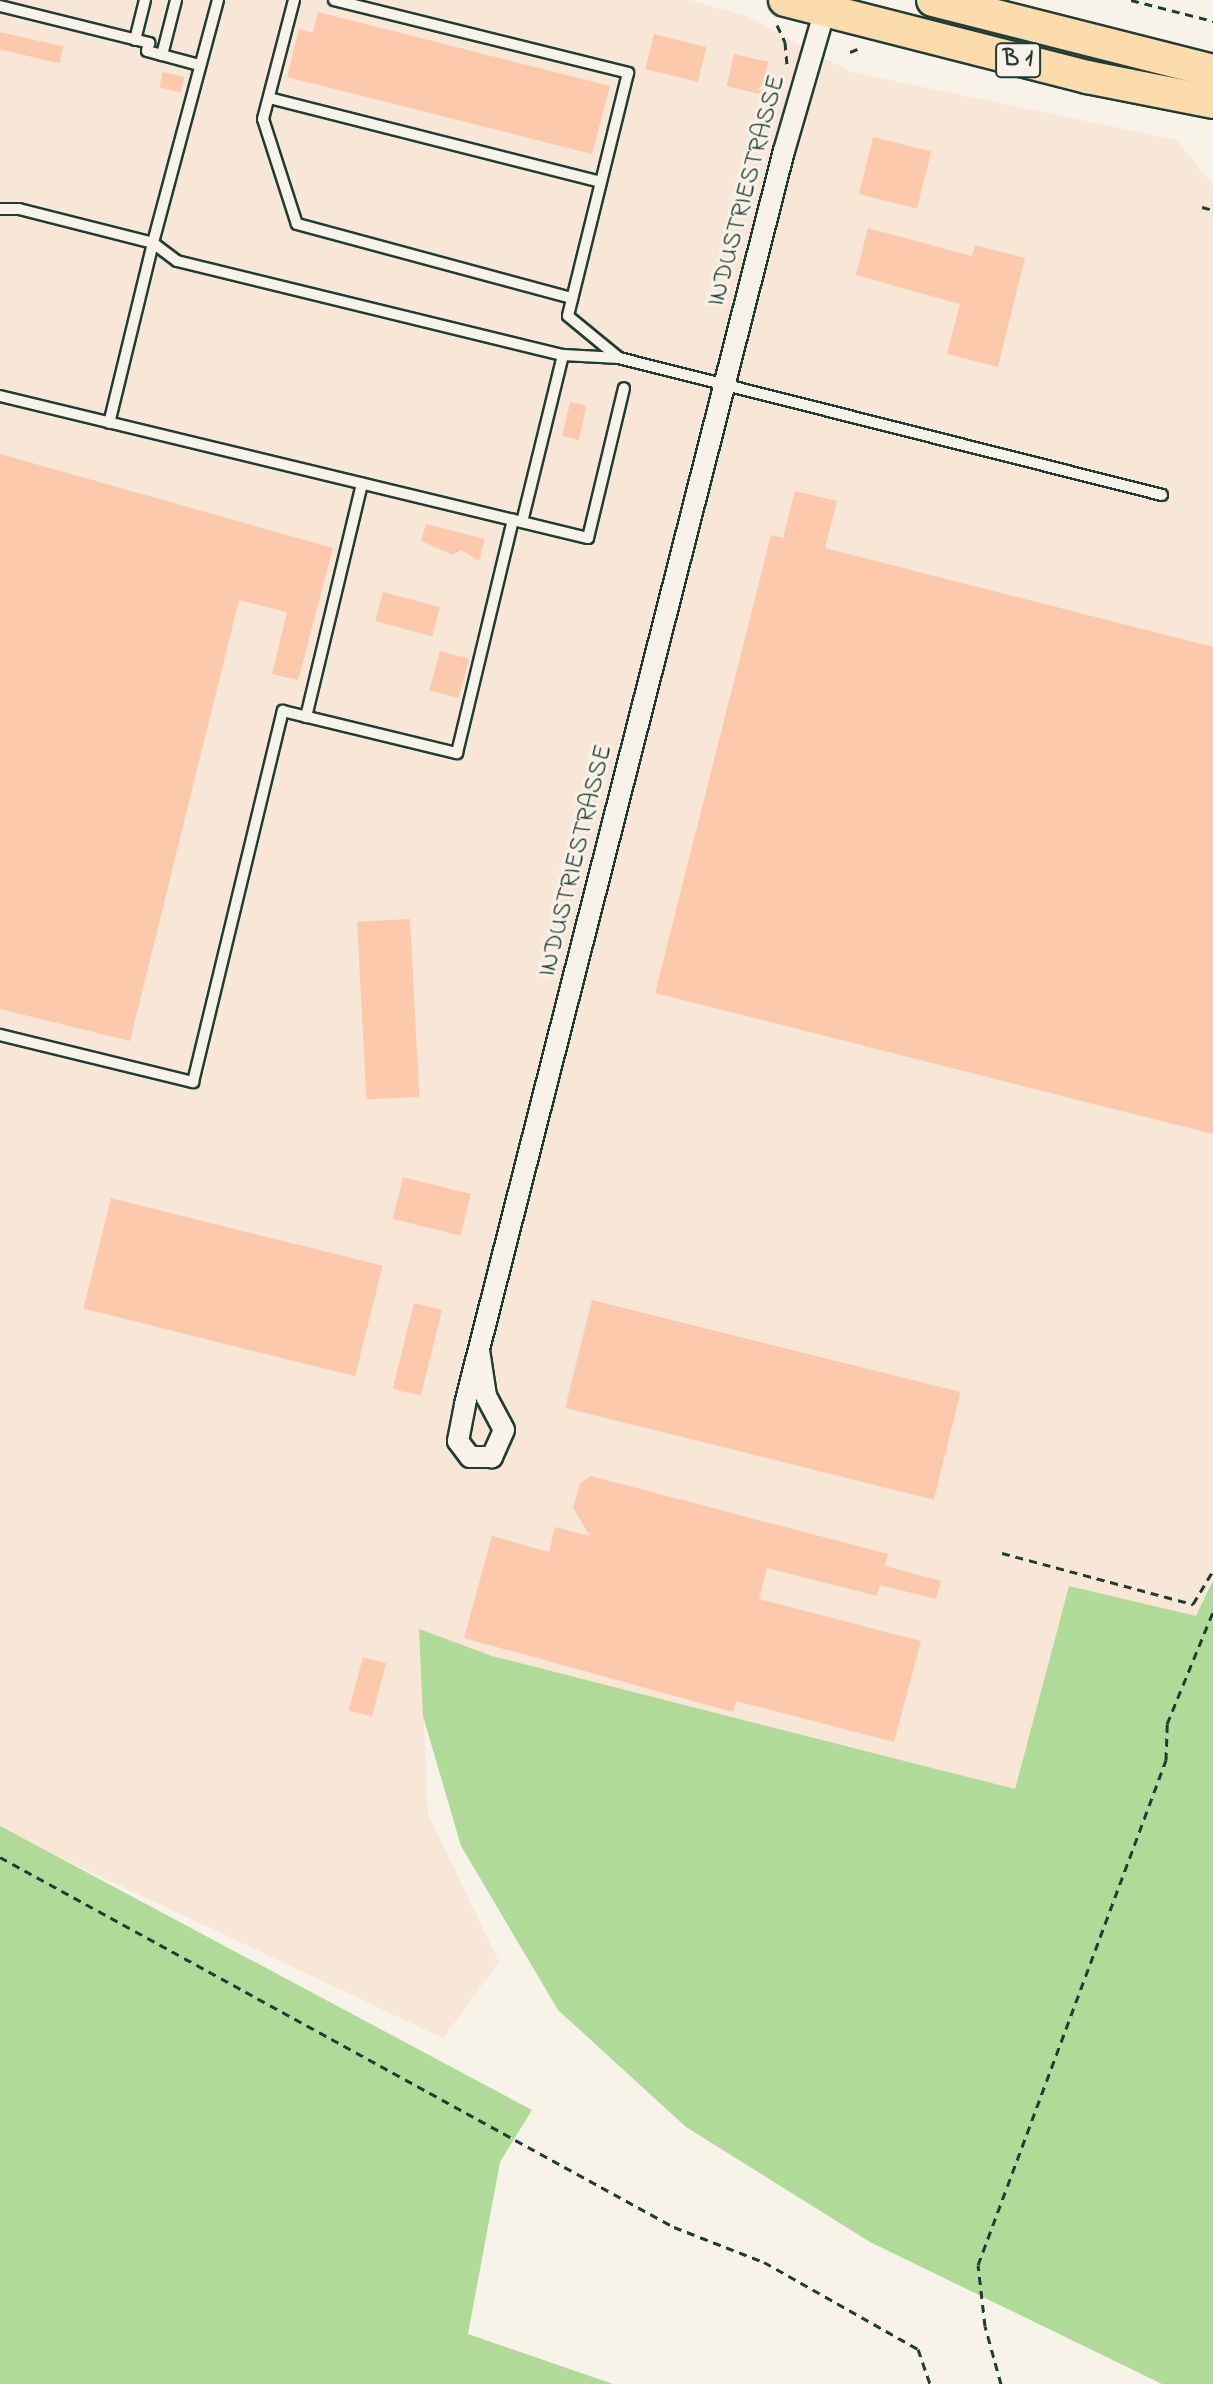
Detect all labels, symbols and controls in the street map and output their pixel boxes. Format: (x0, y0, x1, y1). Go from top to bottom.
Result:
road number: B 1 (994, 40, 1042, 80)
street label: INDUSTRIESTRASSE (702, 72, 794, 310)
street label: INDUSTRIESTRASSE (533, 742, 621, 980)

